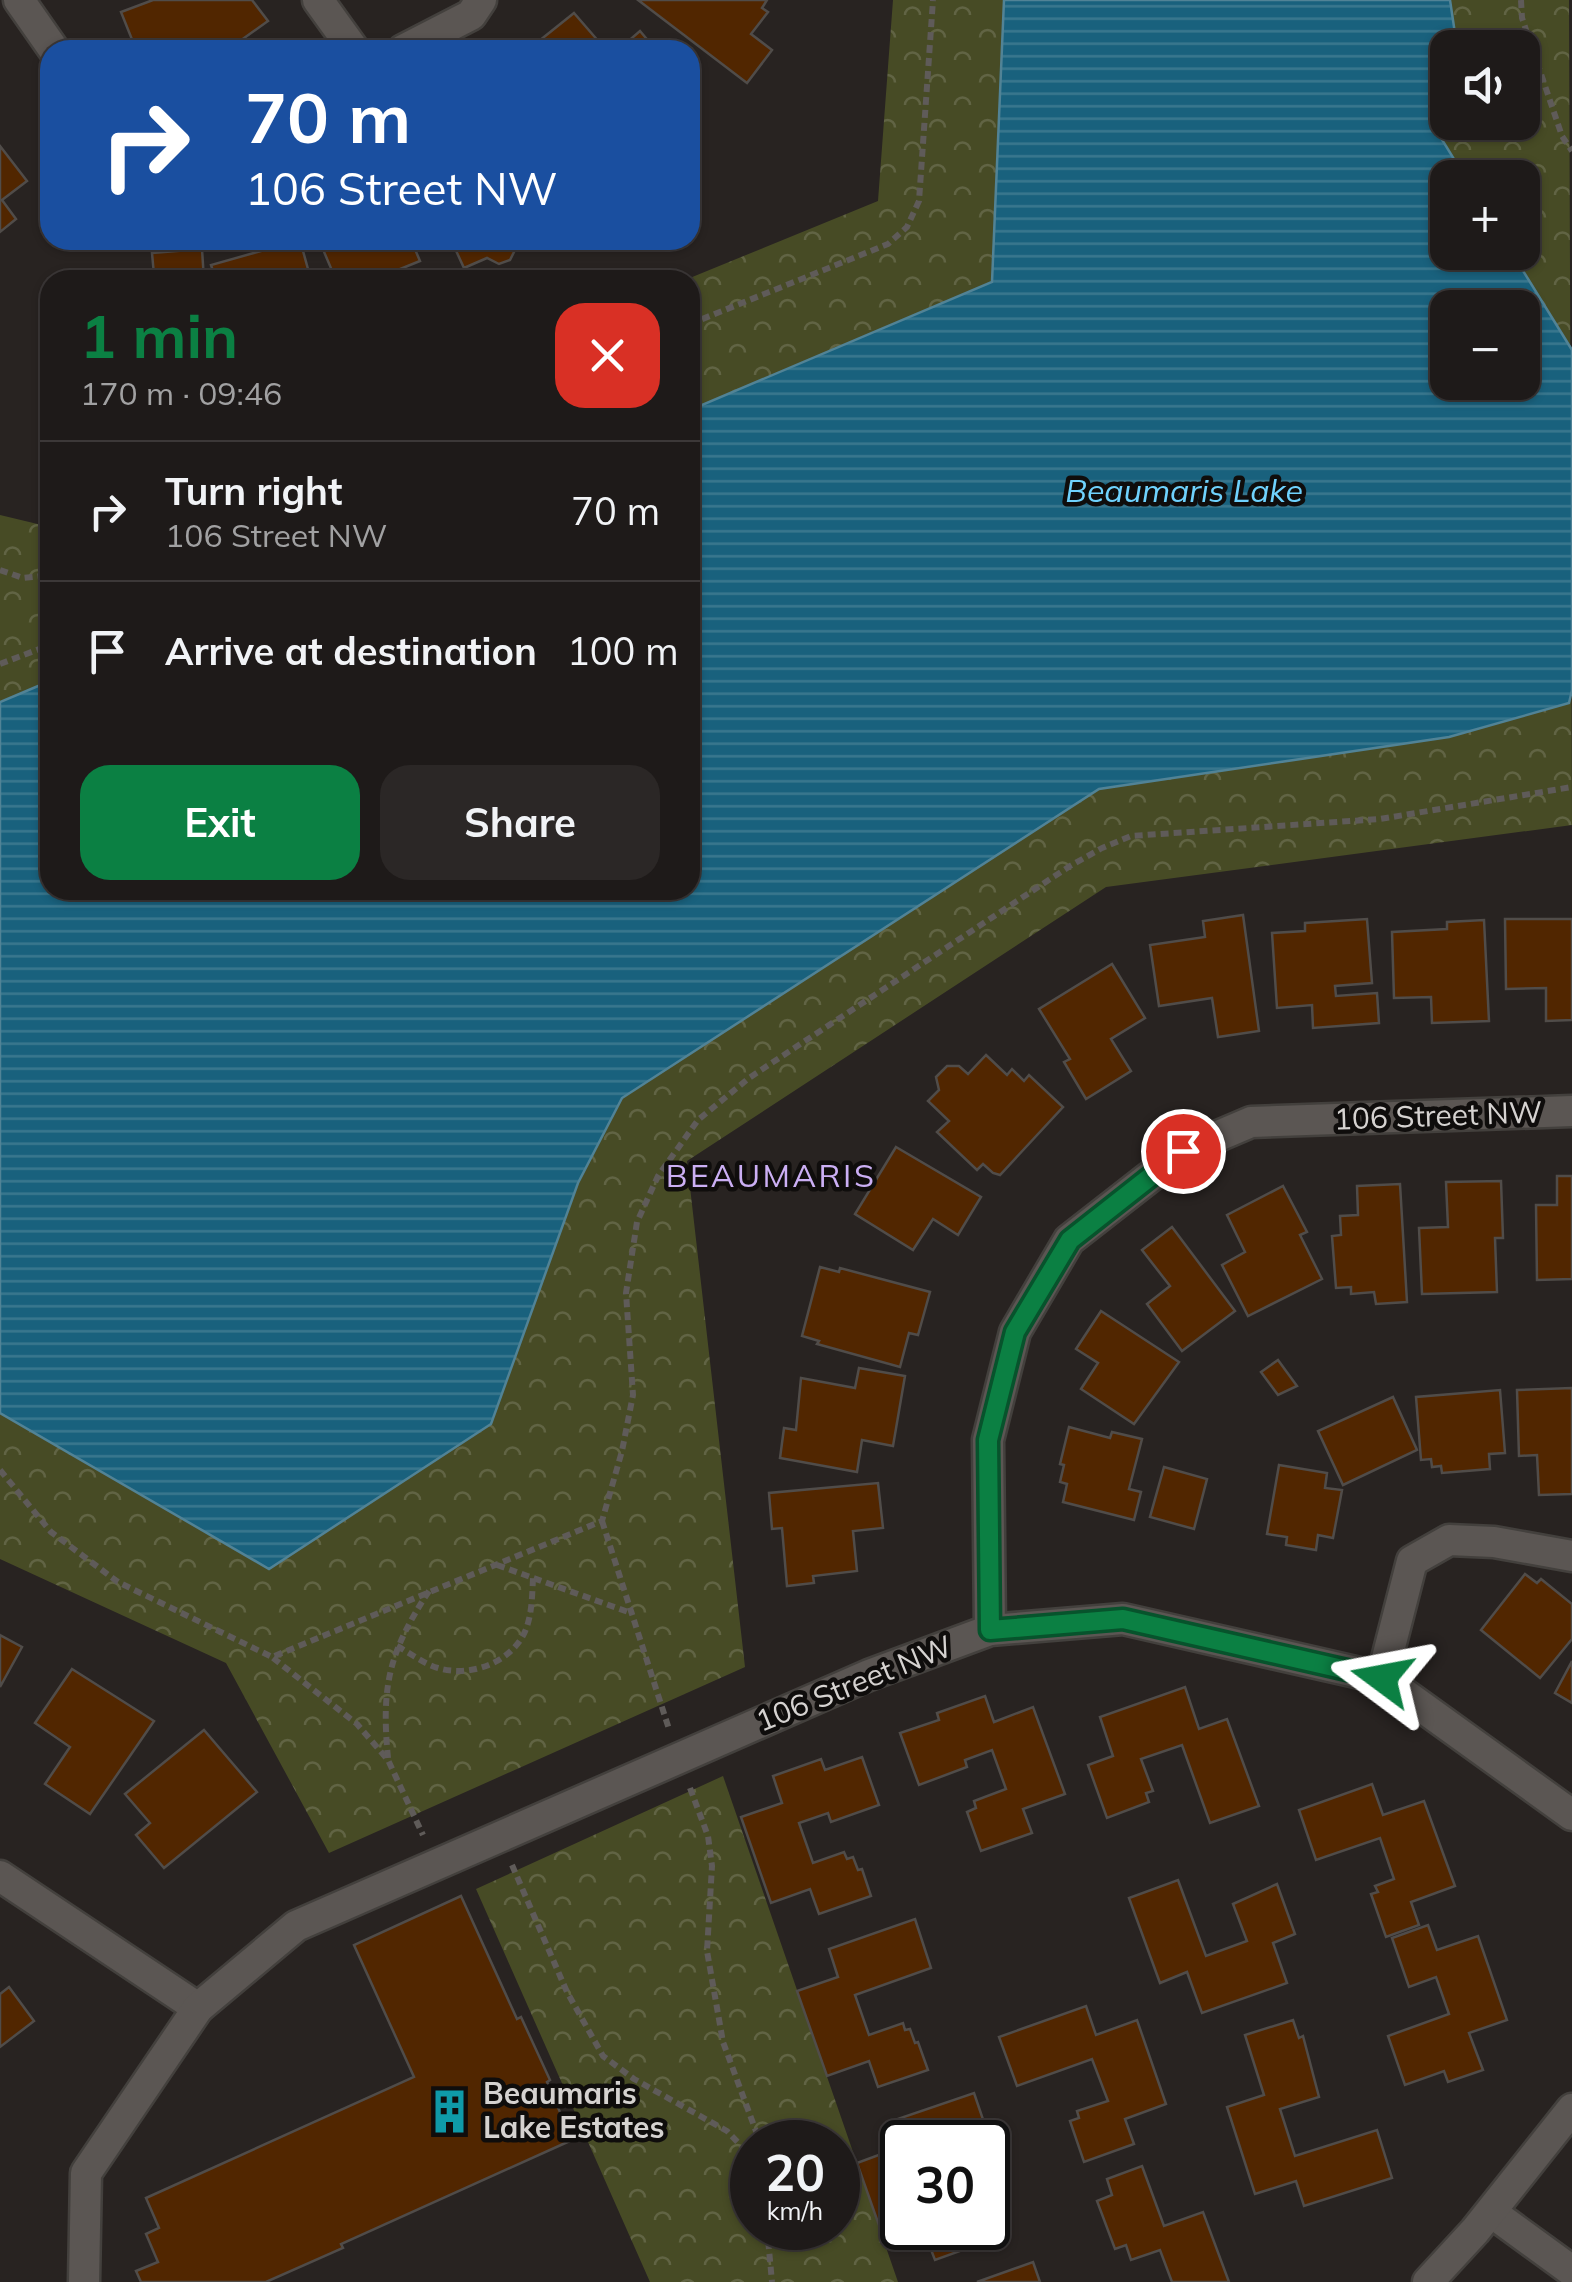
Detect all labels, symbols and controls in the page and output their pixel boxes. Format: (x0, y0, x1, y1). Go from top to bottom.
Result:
map controls (1430, 30, 1540, 400)
button: sound (1430, 30, 1540, 140)
text: 70 m (245, 73, 411, 161)
icon: right (80, 80, 210, 210)
text: 106 Street NW (245, 160, 558, 216)
button: + (1430, 160, 1540, 270)
button: − (1430, 290, 1540, 400)
text: 1 min (80, 298, 238, 373)
button: close (555, 303, 660, 408)
text: 170 m · 09:46 (80, 373, 282, 413)
text: Turn right (165, 467, 342, 515)
water label: Beaumaris Lake (1065, 470, 1303, 510)
icon: right (80, 484, 135, 539)
text: 70 m (571, 487, 660, 535)
text: 106 Street NW (165, 515, 387, 555)
icon: arrive (80, 624, 135, 679)
text: Arrive at destination (165, 627, 537, 675)
text: 100 m (567, 627, 679, 675)
button: Exit (80, 765, 360, 880)
button: Share (380, 765, 660, 880)
street label: 106 Street NW (1333, 1092, 1543, 1138)
pin (1141, 1109, 1226, 1194)
icon: arrive (1156, 1124, 1211, 1179)
district label: BEAUMARIS (666, 1155, 876, 1195)
street label: 106 Street NW (750, 1626, 957, 1740)
position arrow (1330, 1626, 1434, 1730)
place label: Beaumaris Lake Estates (483, 2074, 665, 2146)
building icon: Beaumaris Lake Estates (426, 2087, 474, 2135)
speed limit sign: 30 (880, 2120, 1010, 2250)
text: 20 (765, 2141, 825, 2204)
text: km/h (767, 2195, 823, 2226)

